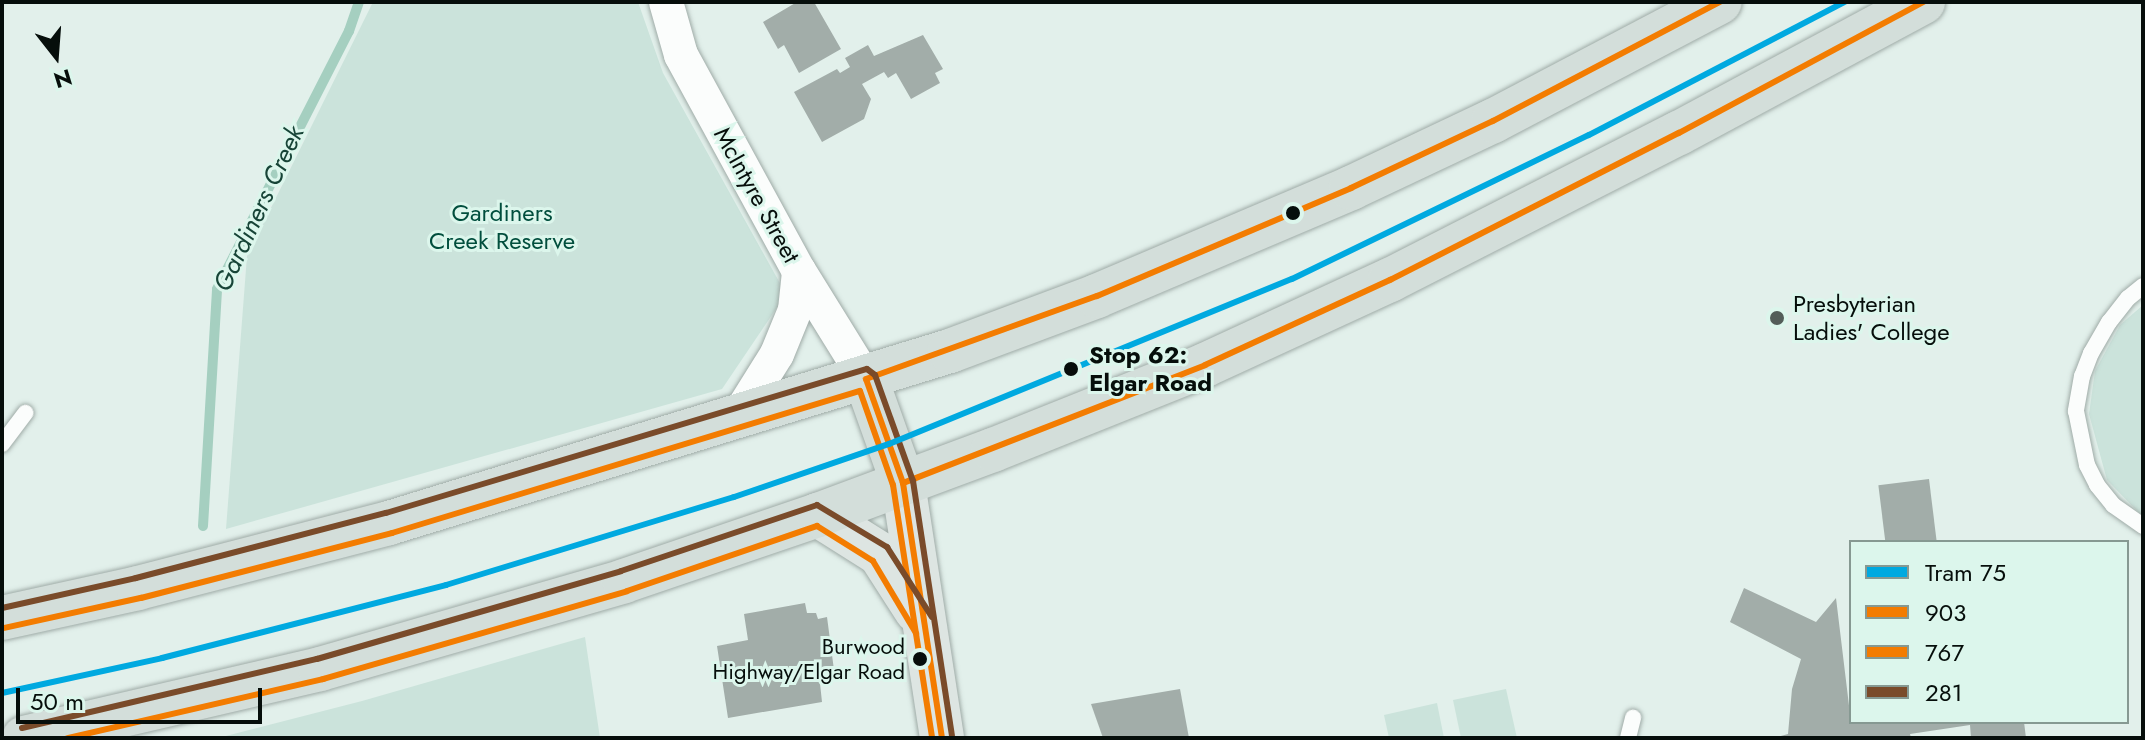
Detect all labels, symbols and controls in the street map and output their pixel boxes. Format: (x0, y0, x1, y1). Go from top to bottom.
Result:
north arrow (16, 16, 96, 96)
text: N (50, 61, 76, 97)
water label: Gardiners Creek (207, 121, 311, 297)
street label: McIntyre Street (708, 122, 806, 268)
park label: Gardiners Creek Reserve (429, 199, 575, 255)
unlabelled marker (1285, 205, 1301, 221)
place label: Presbyterian Ladies' College (1793, 290, 1950, 346)
marker: Presbyterian Ladies' College (1768, 309, 1786, 327)
place label: Stop 62: Elgar Road (1089, 341, 1212, 397)
marker: Stop 62: Elgar Road (1060, 358, 1082, 380)
legend (1849, 540, 2129, 724)
text: Tram 75 (1925, 555, 2006, 590)
text: 903 (1925, 595, 1966, 630)
place label: Burwood Highway/Elgar Road (713, 633, 905, 684)
text: 767 (1925, 635, 1964, 670)
marker: Burwood Highway/Elgar Road (912, 651, 928, 667)
scale bar (20, 672, 266, 722)
text: 281 (1925, 675, 1963, 710)
text: 50 m (30, 684, 84, 719)

